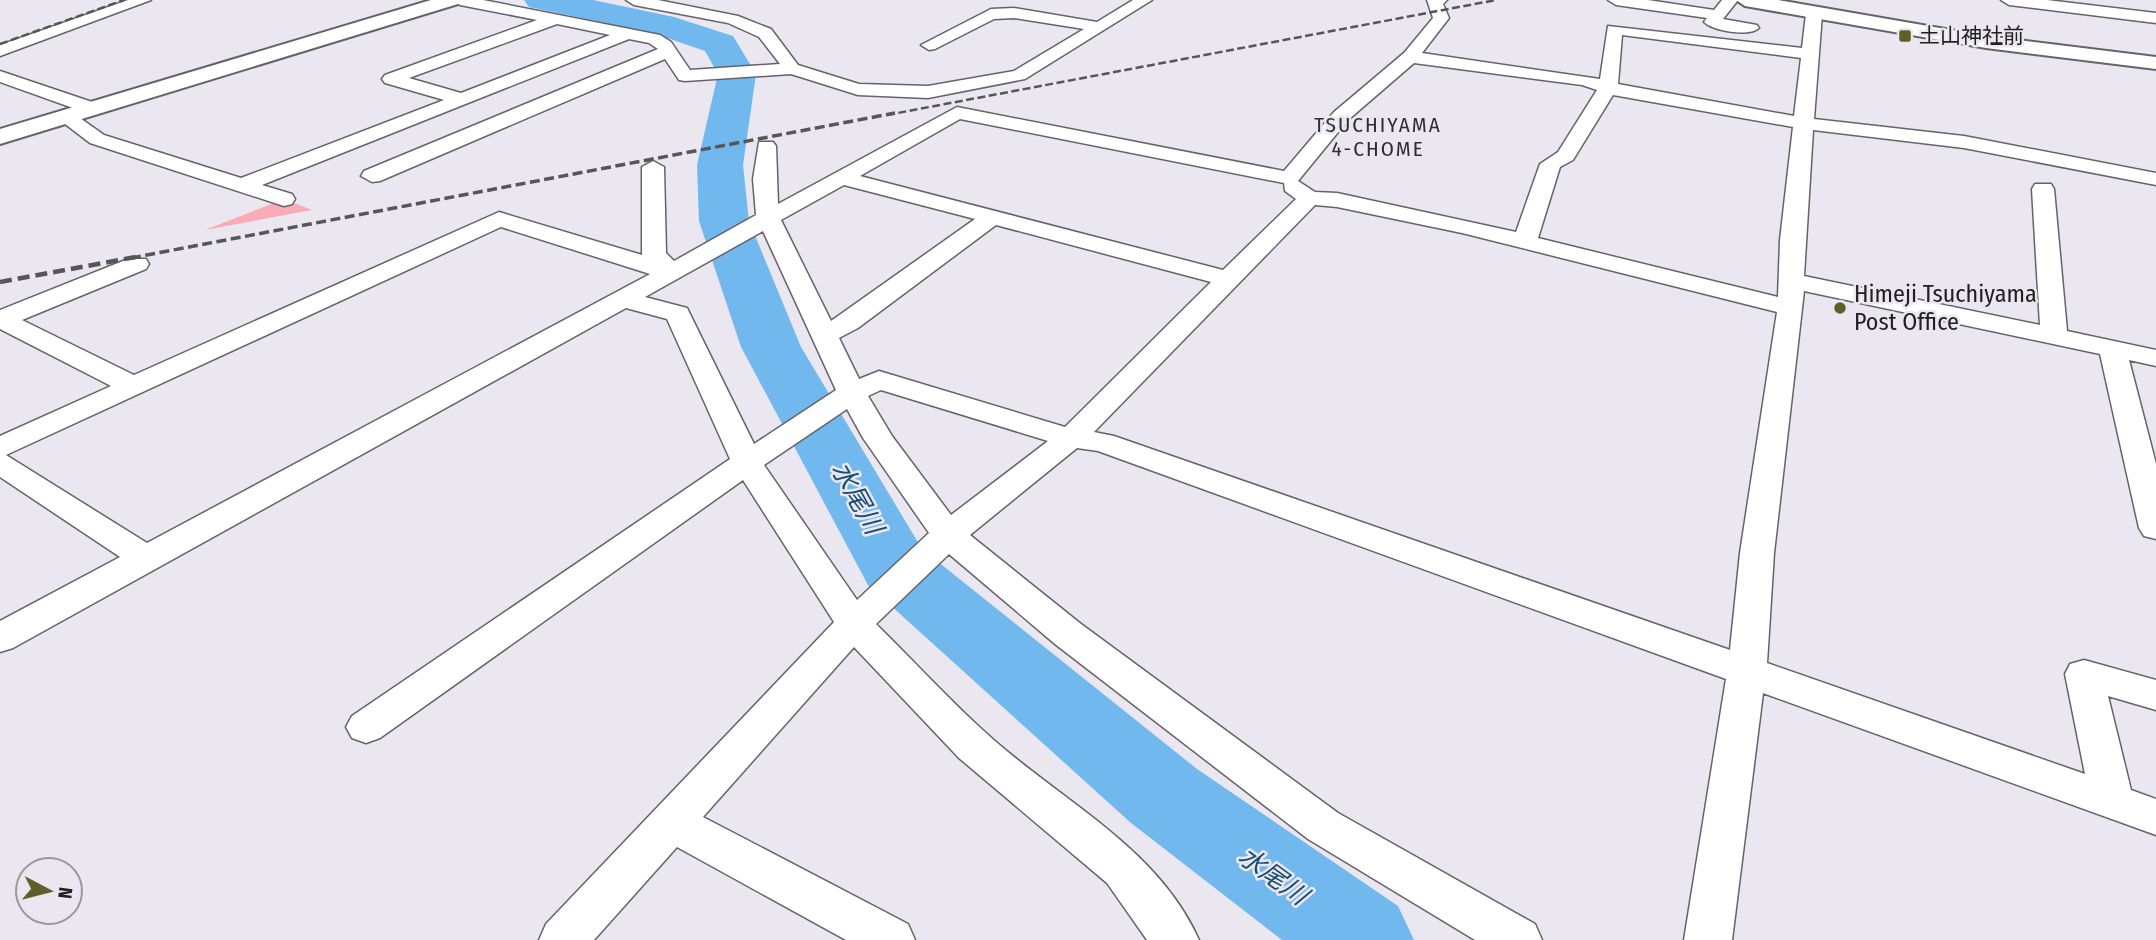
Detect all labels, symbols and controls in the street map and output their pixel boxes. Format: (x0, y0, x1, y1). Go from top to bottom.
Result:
place label: 土山神社前 (1919, 23, 2024, 49)
marker: 土山神社前 (1897, 28, 1913, 44)
district label: TSUCHIYAMA 4-CHOME (1314, 112, 1442, 162)
place label: Himeji Tsuchiyama Post Office (1854, 280, 2037, 336)
marker: Himeji Tsuchiyama Post Office (1832, 300, 1848, 316)
water label: 水尾川 (825, 456, 891, 542)
water label: 水尾川 (1232, 841, 1316, 913)
north arrow (14, 856, 84, 926)
text: N (53, 886, 77, 900)

